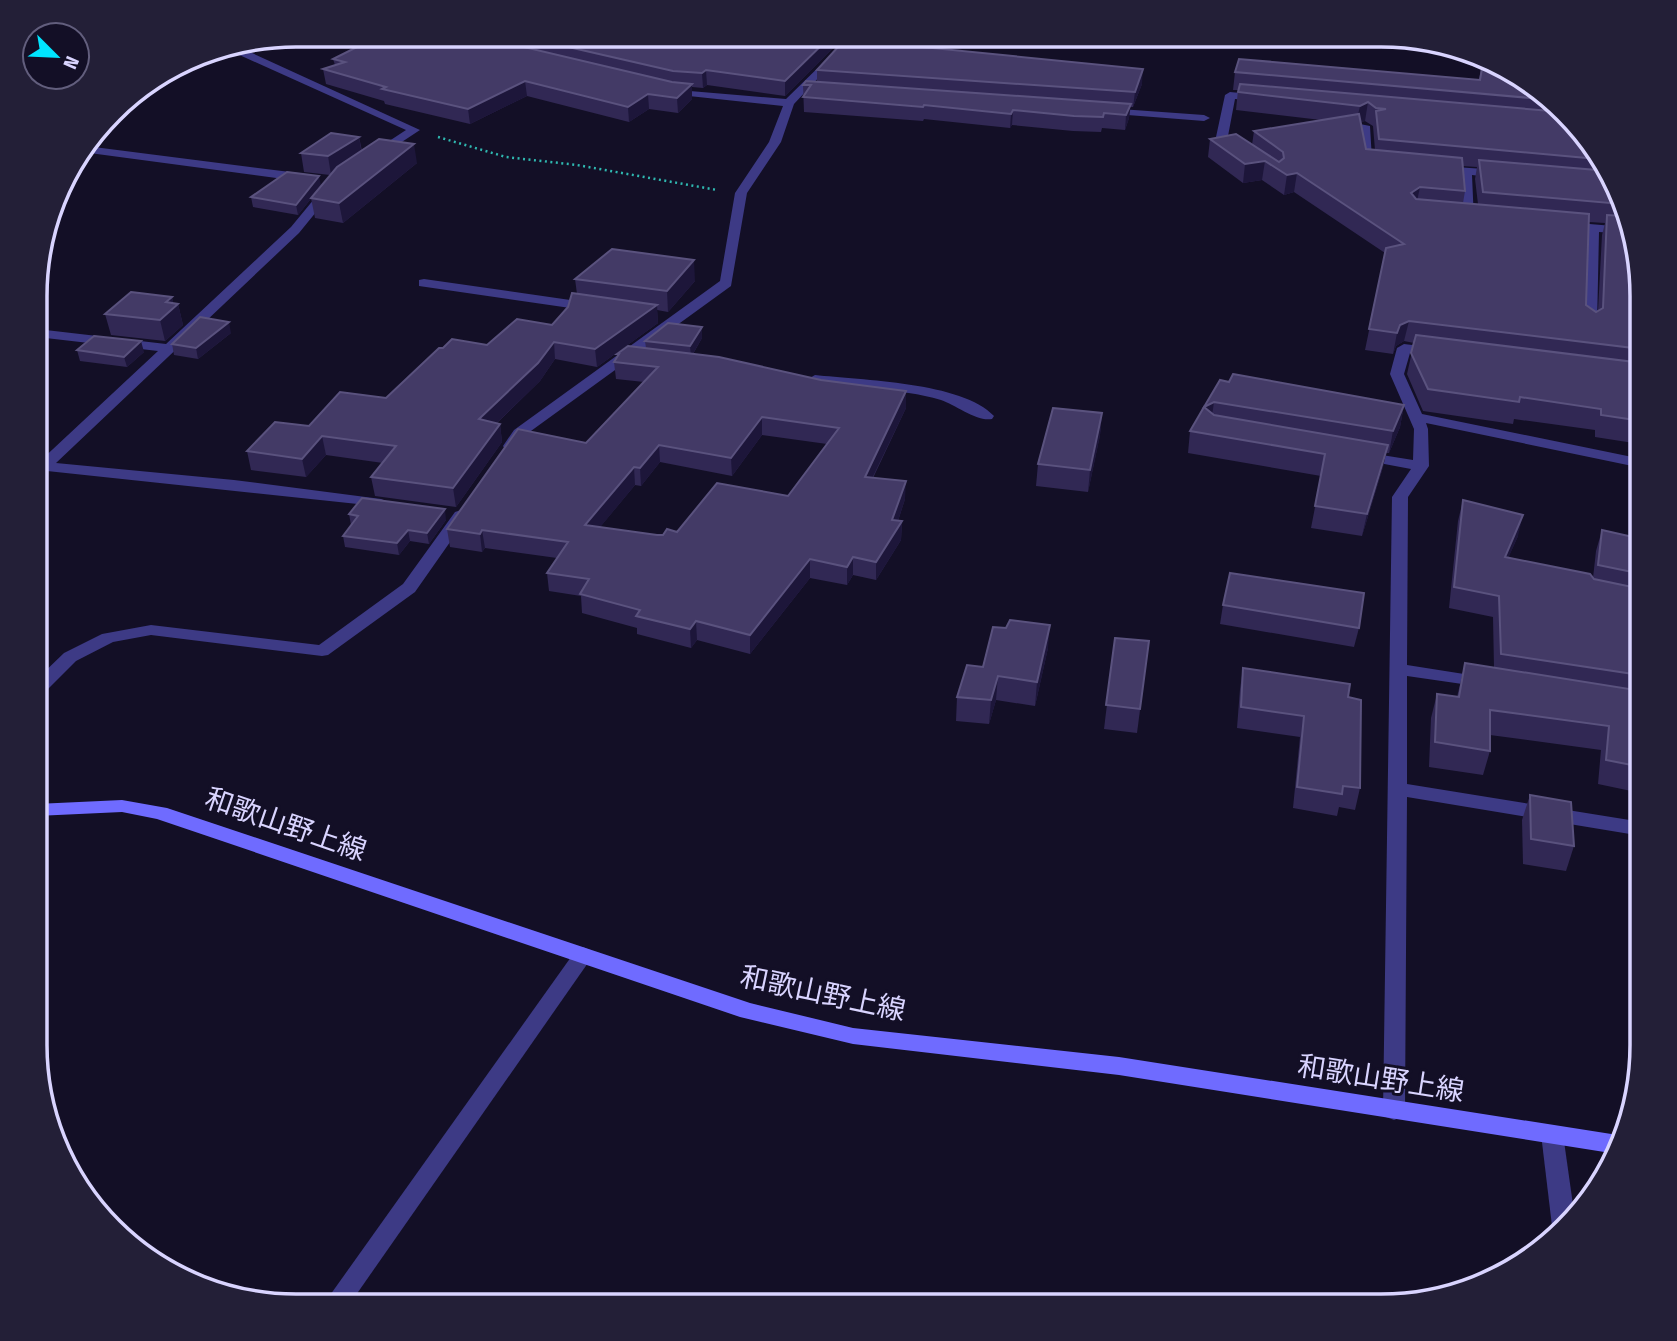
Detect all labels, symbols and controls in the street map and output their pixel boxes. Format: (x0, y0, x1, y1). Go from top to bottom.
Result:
north arrow (21, 21, 91, 91)
text: N (58, 53, 84, 73)
street label: 和歌山野上線 (201, 782, 371, 867)
street label: 和歌山野上線 (737, 960, 908, 1027)
street label: 和歌山野上線 (1295, 1049, 1466, 1108)

